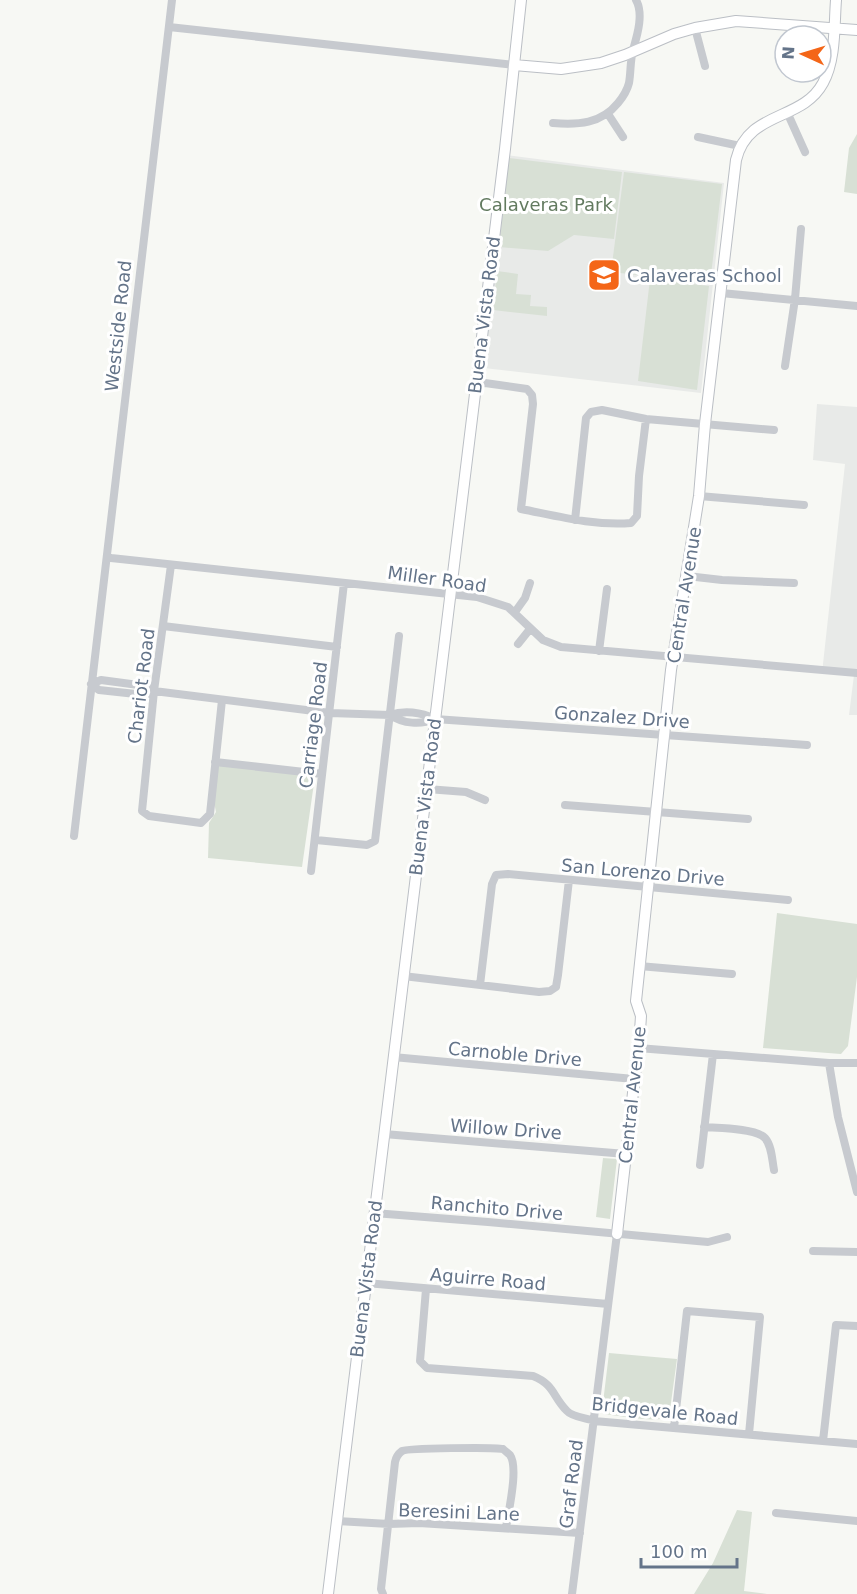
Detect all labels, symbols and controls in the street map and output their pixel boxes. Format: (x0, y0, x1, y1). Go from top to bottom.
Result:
north arrow (773, 24, 833, 84)
text: N (779, 46, 798, 60)
park label: Calaveras Park (479, 194, 613, 215)
street label: Buena Vista Road (464, 235, 504, 395)
school or university icon: Calaveras School (586, 257, 622, 293)
street label: Westside Road (101, 259, 135, 393)
place label: Calaveras School (627, 265, 782, 286)
street label: Central Avenue (663, 525, 705, 665)
street label: Miller Road (386, 562, 488, 596)
street label: Chariot Road (123, 627, 159, 745)
street label: Carriage Road (295, 660, 331, 790)
street label: Gonzalez Drive (553, 702, 691, 732)
street label: Buena Vista Road (405, 717, 445, 877)
street label: San Lorenzo Drive (560, 854, 726, 890)
street label: Central Avenue (614, 1025, 650, 1165)
street label: Carnoble Drive (447, 1038, 583, 1070)
street label: Willow Drive (449, 1115, 563, 1143)
street label: Ranchito Drive (430, 1192, 564, 1224)
street label: Buena Vista Road (346, 1199, 386, 1359)
street label: Aguirre Road (429, 1263, 547, 1295)
street label: Bridgevale Road (591, 1393, 739, 1429)
street label: Graf Road (555, 1438, 587, 1530)
street label: Beresini Lane (398, 1499, 520, 1525)
scale bar (641, 1531, 737, 1569)
text: 100 m (650, 1541, 708, 1562)

